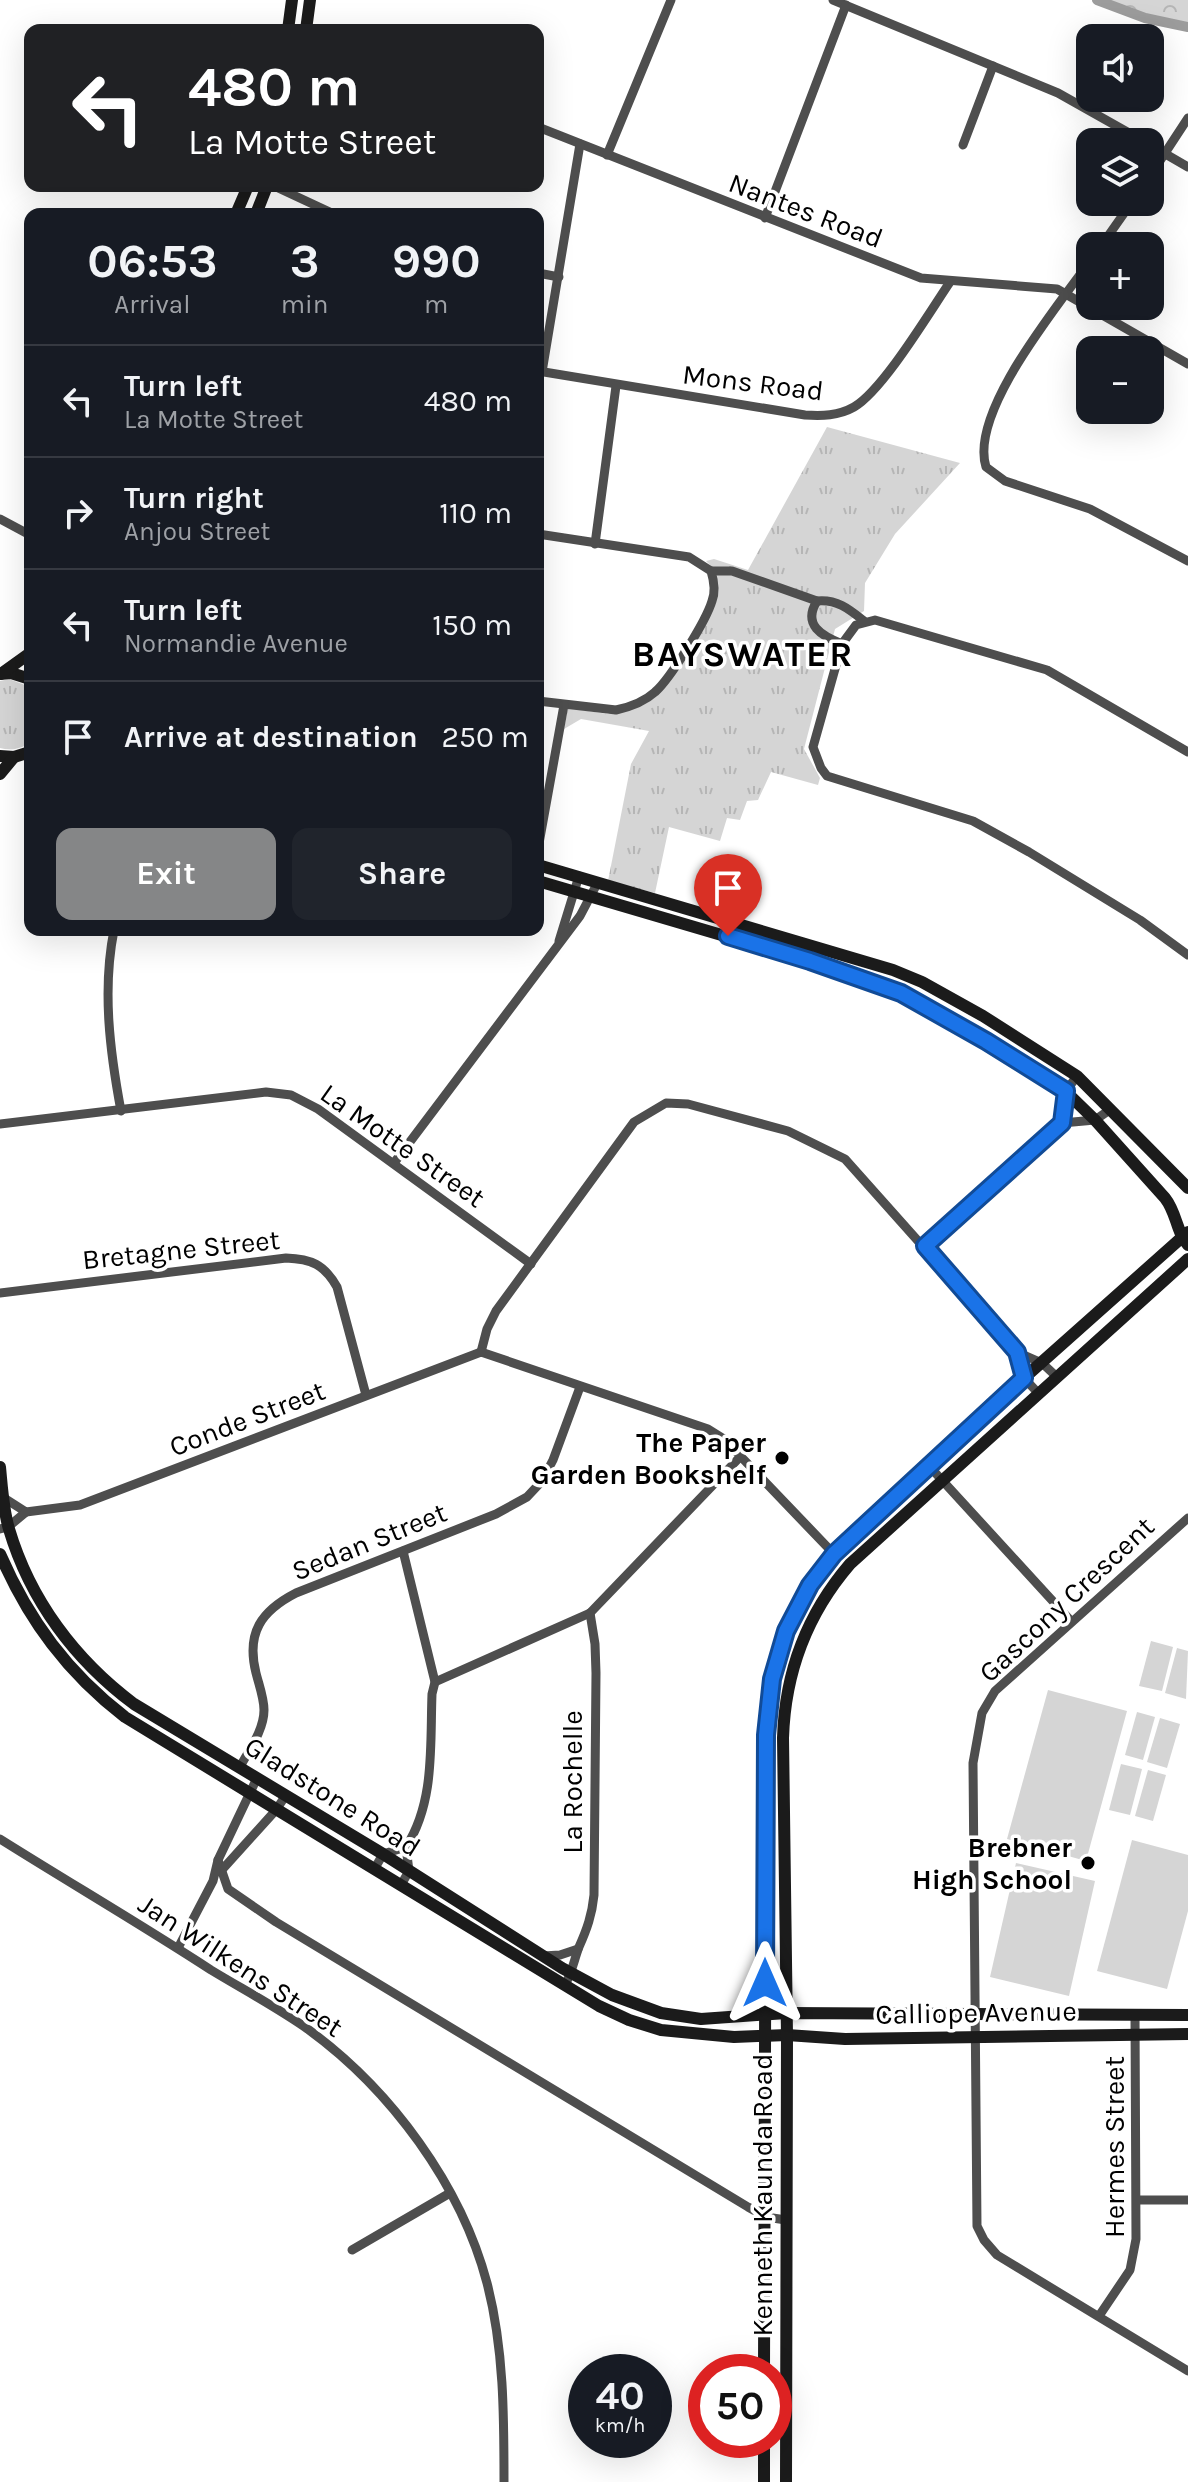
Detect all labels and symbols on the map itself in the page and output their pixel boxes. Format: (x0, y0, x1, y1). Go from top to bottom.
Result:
street label: Nantes Road (724, 166, 887, 255)
street label: Mons Road (681, 357, 825, 408)
district label: BAYSWATER (632, 633, 854, 675)
pin (694, 854, 762, 936)
street label: La Motte Street (314, 1077, 491, 1214)
street label: Bretagne Street (81, 1223, 281, 1276)
street label: Conde Street (165, 1374, 330, 1463)
place label: The Paper Garden Bookshelf (531, 1426, 767, 1491)
marker: The Paper Garden Bookshelf (773, 1449, 791, 1467)
street label: Sedan Street (287, 1495, 451, 1587)
street label: Gascony Crescent (972, 1510, 1161, 1689)
street label: La Rochelle (556, 1710, 589, 1854)
street label: Gladstone Road (239, 1729, 427, 1864)
place label: Brebner High School (912, 1831, 1072, 1896)
marker: Brebner High School (1079, 1854, 1097, 1872)
street label: Jan Wilkens Street (132, 1887, 349, 2044)
position arrow (723, 1941, 807, 2025)
street label: Calliope Avenue (875, 1994, 1077, 2031)
street label: Kenneth Kaunda Road (746, 2053, 779, 2337)
street label: Hermes Street (1098, 2056, 1131, 2238)
speed limit sign: 50 (688, 2354, 792, 2458)

